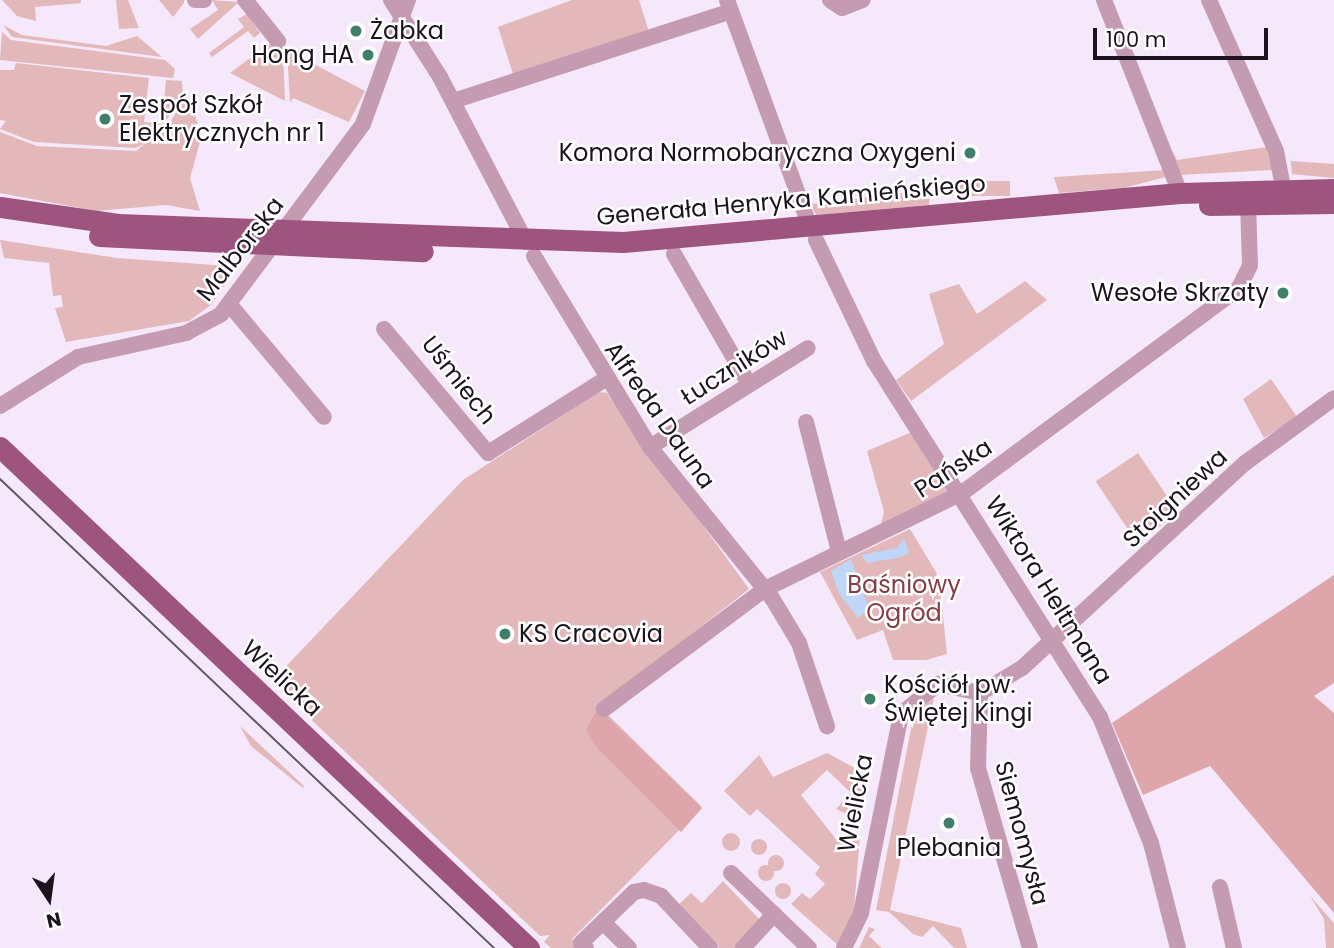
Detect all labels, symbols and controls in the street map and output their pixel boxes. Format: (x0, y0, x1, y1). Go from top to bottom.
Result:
scale bar (1096, 14, 1271, 58)
place label: Żabka (370, 17, 444, 45)
marker: Żabka (348, 23, 364, 39)
text: 100 m (1106, 25, 1166, 54)
place label: Hong HA (251, 41, 354, 69)
marker: Hong HA (360, 47, 376, 63)
place label: Zespół Szkół Elektrycznych nr 1 (119, 91, 325, 147)
marker: Zespół Szkół Elektrycznych nr 1 (97, 111, 113, 127)
place label: Komora Normobaryczna Oxygeni (559, 139, 956, 167)
marker: Komora Normobaryczna Oxygeni (962, 145, 978, 161)
street label: Generała Henryka Kamieńskiego (595, 169, 987, 231)
street label: Malborska (190, 191, 290, 307)
place label: Wesołe Skrzaty (1091, 279, 1269, 307)
marker: Wesołe Skrzaty (1275, 285, 1291, 301)
street label: Łuczników (675, 323, 793, 411)
street label: Uśmiech (416, 330, 502, 430)
street label: Alfreda Dauna (599, 336, 721, 494)
street label: Pańska (909, 432, 997, 504)
street label: Stoigniewa (1117, 442, 1233, 554)
street label: Wiktora Heltmana (980, 491, 1118, 689)
park label: Baśniowy Ogród (847, 571, 961, 627)
place label: KS Cracovia (519, 620, 663, 648)
marker: KS Cracovia (497, 626, 513, 642)
street label: Wielicka (236, 634, 328, 722)
place label: Kościół pw. Świętej Kingi (884, 671, 1032, 727)
marker: Kościół pw. Świętej Kingi (862, 691, 878, 707)
street label: Wielicka (831, 752, 879, 854)
street label: Siemomysła (989, 758, 1055, 908)
marker: Plebania (941, 815, 957, 831)
place label: Plebania (897, 834, 1001, 862)
north arrow (14, 864, 84, 934)
text: N (44, 905, 64, 935)

